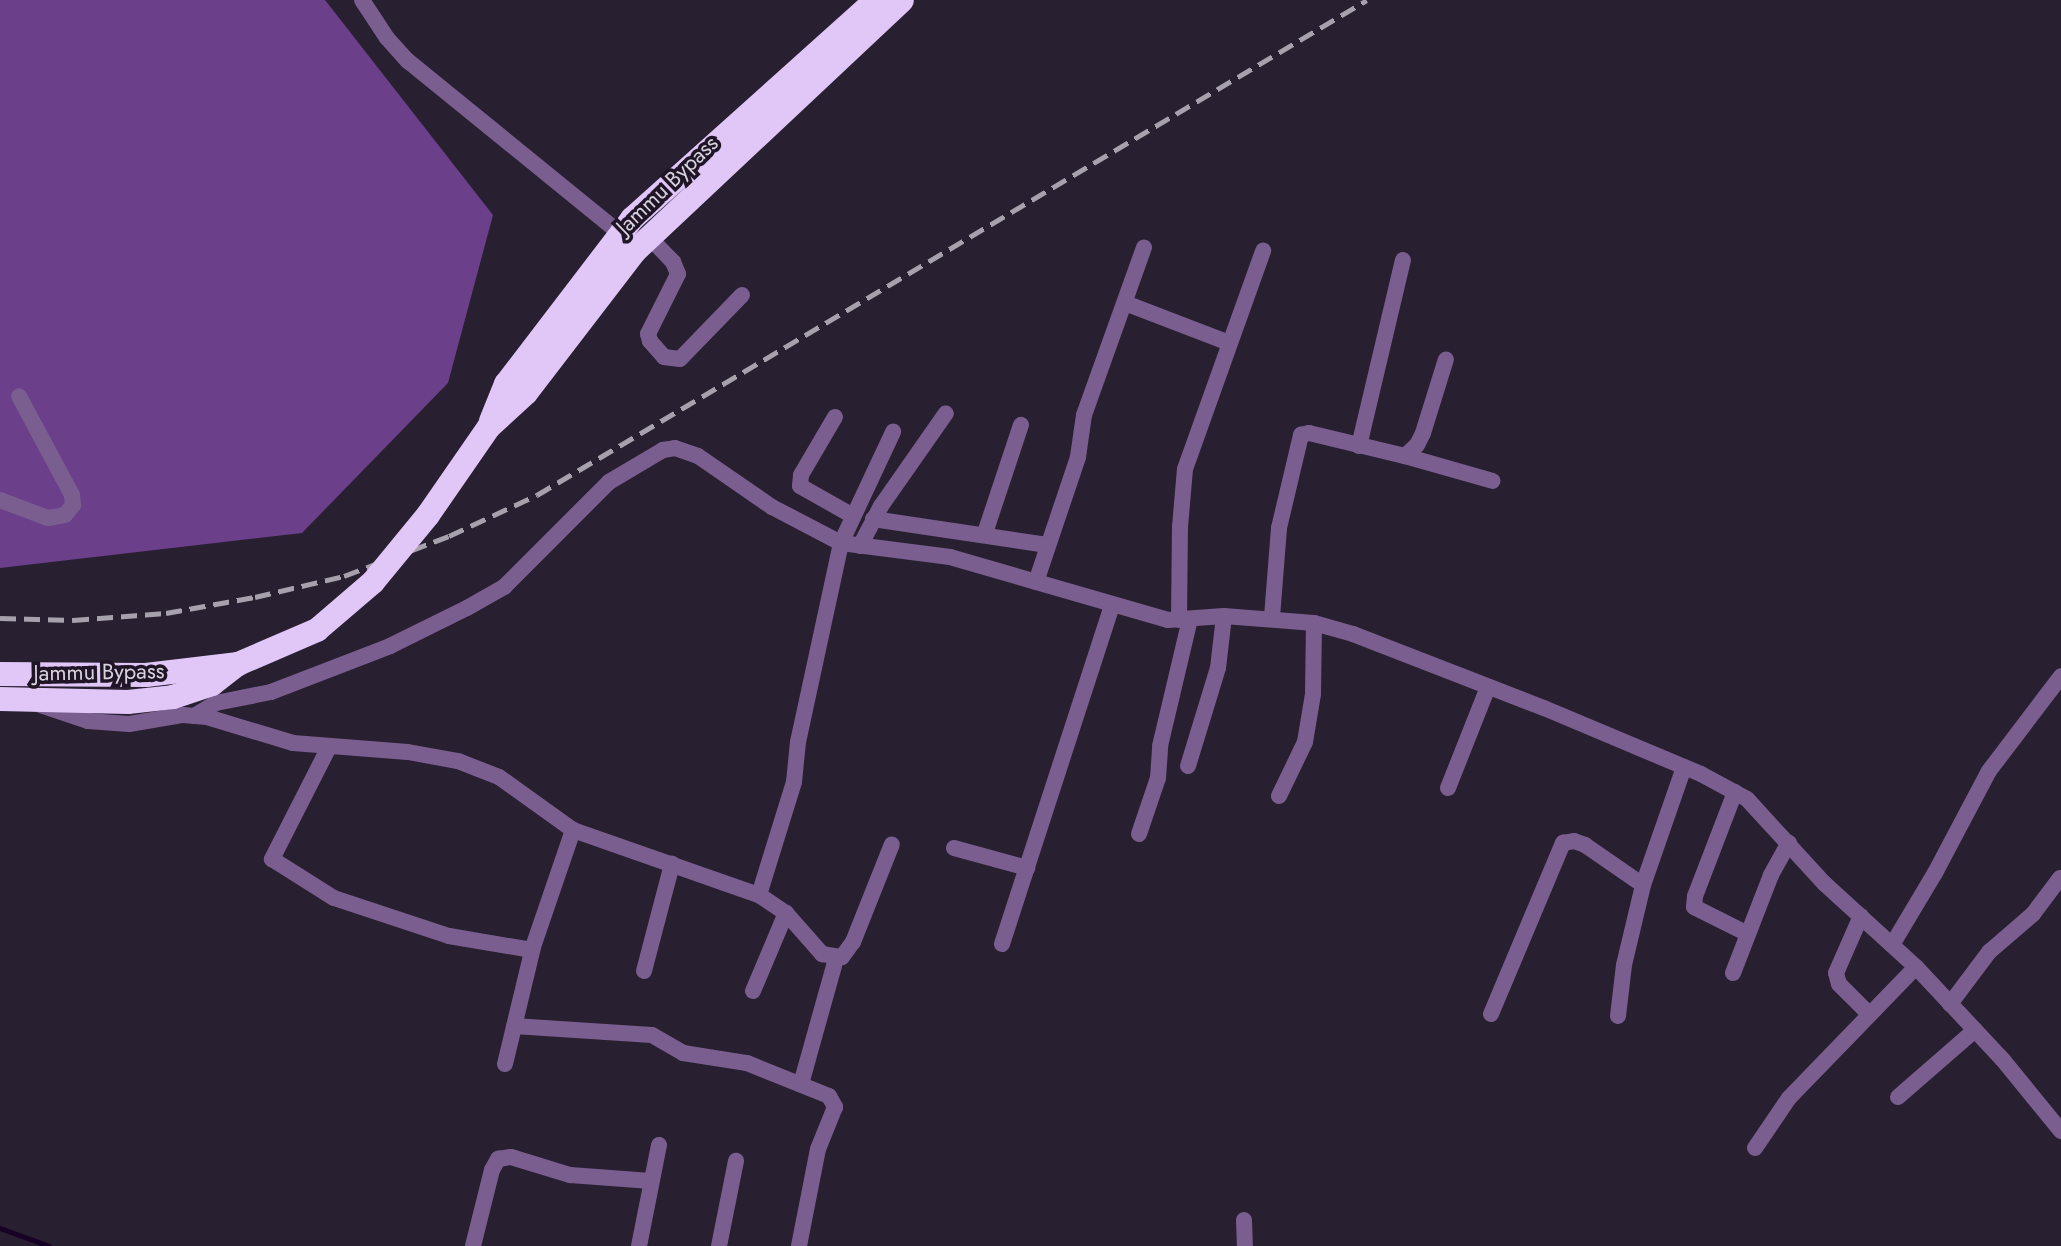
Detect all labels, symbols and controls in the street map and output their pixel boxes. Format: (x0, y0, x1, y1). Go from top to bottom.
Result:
street label: Jammu Bypass (611, 130, 723, 240)
street label: Jammu Bypass (33, 658, 165, 686)

